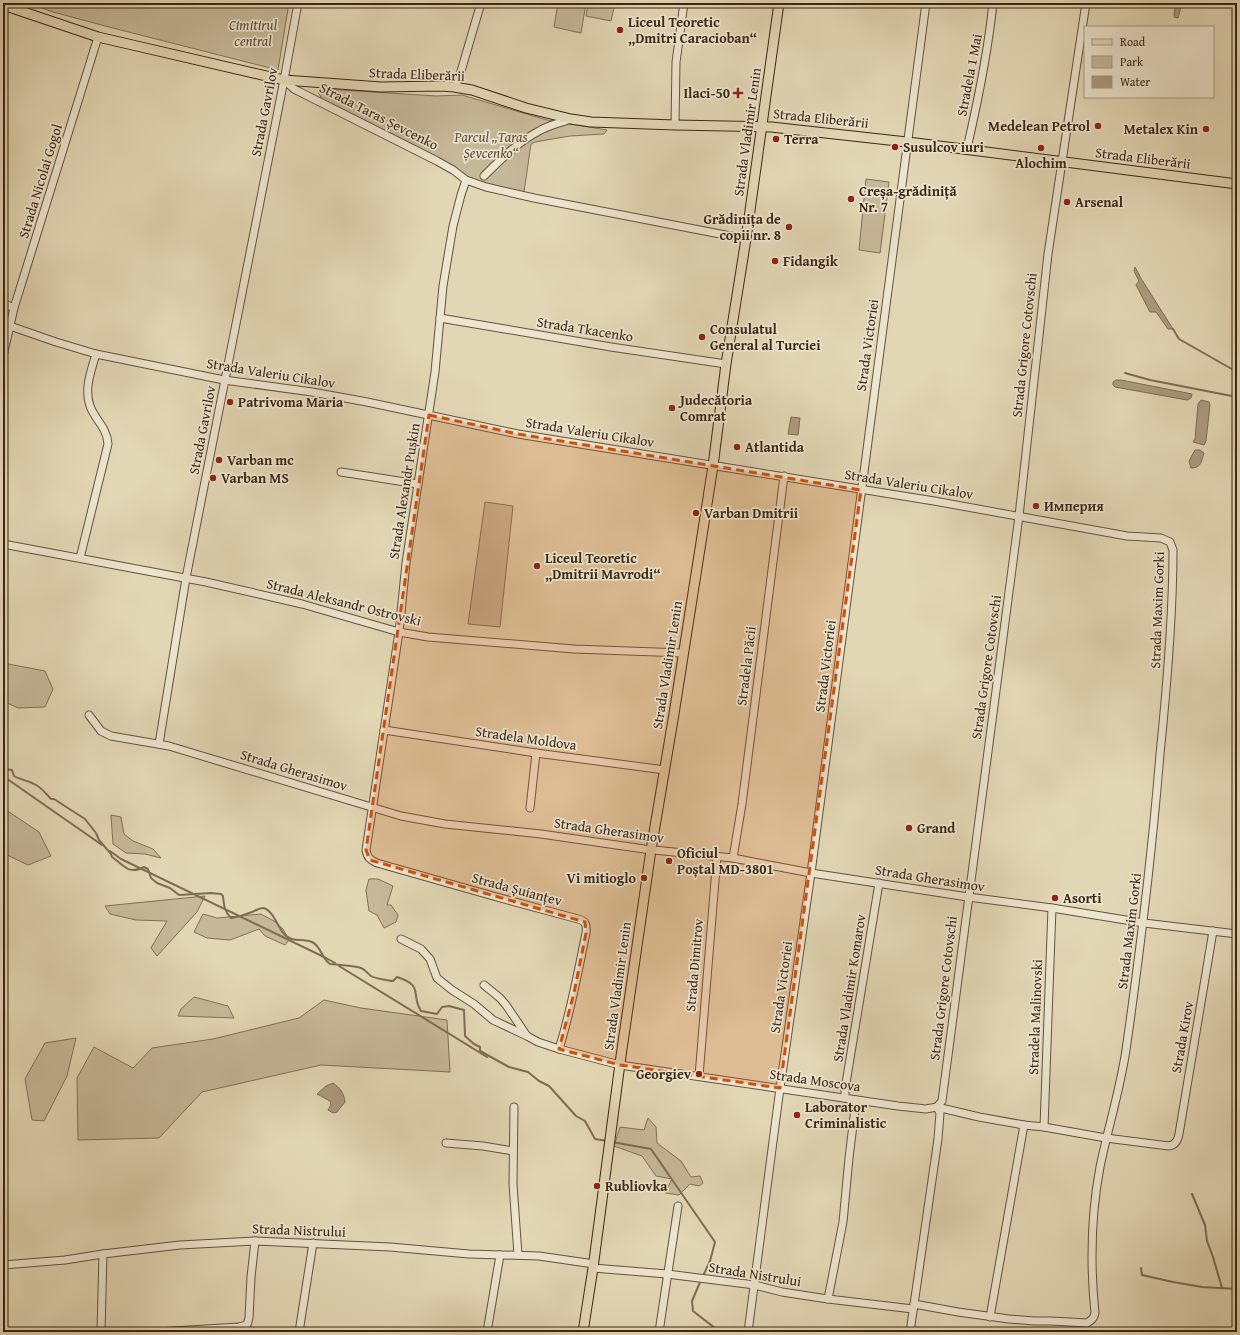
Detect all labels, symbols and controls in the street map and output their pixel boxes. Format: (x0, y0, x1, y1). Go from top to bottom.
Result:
place label: Liceul Teoretic „Dmitri Caracioban“ (628, 12, 757, 48)
park label: Cimitirul central (229, 15, 278, 51)
marker: Liceul Teoretic „Dmitri Caracioban“ (615, 25, 625, 35)
legend (1084, 26, 1214, 98)
street label: Stradela 1 Mai (951, 32, 987, 118)
text: Road (1120, 33, 1146, 50)
text: Park (1120, 53, 1144, 70)
street label: Strada Eliberării (369, 62, 465, 86)
street label: Strada Gavrilov (246, 66, 282, 158)
street label: Strada Vladimir Lenin (728, 66, 766, 198)
text: Water (1120, 73, 1150, 90)
street label: Strada Taras Șevcenko (316, 77, 442, 155)
place label: Ilaci-50 (683, 83, 730, 103)
marker: Ilaci-50 (733, 88, 743, 98)
street label: Strada Eliberării (772, 103, 870, 133)
place label: Medelean Petrol (988, 116, 1091, 136)
place label: Metalex Kin (1124, 119, 1199, 139)
street label: Strada Nicolai Gogol (13, 121, 67, 241)
marker: Medelean Petrol (1093, 121, 1103, 131)
marker: Metalex Kin (1201, 124, 1211, 134)
park label: Parcul „Taras Șevcenko“ (454, 127, 527, 163)
place label: Terra (784, 129, 819, 149)
marker: Terra (771, 134, 781, 144)
place label: Susulcov iuri (903, 137, 984, 157)
marker: Susulcov iuri (890, 142, 900, 152)
street label: Strada Eliberării (1094, 142, 1192, 174)
marker: Alochim (1036, 143, 1046, 153)
place label: Alochim (1015, 153, 1067, 173)
place label: Creșa-grădiniță Nr. 7 (859, 181, 958, 217)
place label: Arsenal (1075, 192, 1124, 212)
marker: Creșa-grădiniță Nr. 7 (846, 194, 856, 204)
marker: Arsenal (1062, 197, 1072, 207)
place label: Grădinița de copii nr. 8 (703, 209, 781, 245)
marker: Grădinița de copii nr. 8 (784, 222, 794, 232)
place label: Fidangik (783, 251, 839, 271)
marker: Fidangik (770, 256, 780, 266)
street label: Strada Grigore Cotovschi (1006, 272, 1042, 418)
street label: Strada Victoriei (851, 298, 883, 392)
street label: Strada Tkacenko (535, 312, 635, 346)
place label: Consulatul General al Turciei (710, 319, 821, 355)
marker: Consulatul General al Turciei (697, 332, 707, 342)
street label: Strada Valeriu Cikalov (205, 353, 337, 393)
street label: Strada Gavrilov (184, 384, 220, 476)
place label: Judecătoria Comrat (678, 390, 753, 426)
place label: Patrivoma Maria (238, 392, 344, 412)
marker: Patrivoma Maria (225, 397, 235, 407)
marker: Judecătoria Comrat (667, 403, 677, 413)
street label: Strada Valeriu Cikalov (524, 412, 656, 452)
street label: Strada Alexandr Pușkin (383, 421, 425, 560)
place label: Atlantida (745, 437, 805, 457)
marker: Atlantida (732, 442, 742, 452)
place label: Varban mc (227, 450, 294, 470)
marker: Varban mc (214, 455, 224, 465)
street label: Strada Valeriu Cikalov (843, 464, 975, 504)
place label: Varban MS (221, 468, 289, 488)
marker: Varban MS (208, 473, 218, 483)
place label: Империя (1044, 496, 1104, 516)
marker: Империя (1031, 501, 1041, 511)
place label: Varban Dmitrii (704, 503, 799, 523)
marker: Varban Dmitrii (691, 508, 701, 518)
place label: Liceul Teoretic „Dmitrii Mavrodi“ (545, 548, 661, 584)
street label: Strada Maxim Gorki (1145, 551, 1169, 669)
marker: Liceul Teoretic „Dmitrii Mavrodi“ (532, 561, 542, 571)
street label: Strada Aleksandr Ostrovski (265, 573, 423, 631)
street label: Strada Grigore Cotovschi (966, 594, 1006, 740)
street label: Strada Vladimir Lenin (647, 599, 687, 731)
street label: Strada Victoriei (809, 619, 841, 713)
street label: Stradela Păcii (731, 625, 761, 707)
street label: Stradela Moldova (474, 721, 578, 755)
street label: Strada Gherasimov (238, 744, 350, 796)
street label: Strada Gherasimov (553, 812, 665, 848)
place label: Grand (917, 818, 955, 838)
marker: Grand (904, 823, 914, 833)
place label: Oficiul Poștal MD-3801 (677, 843, 774, 879)
marker: Oficiul Poștal MD-3801 (664, 856, 674, 866)
street label: Strada Gherasimov (874, 859, 986, 897)
street label: Strada Șuianțev (470, 867, 564, 911)
place label: Vi mitioglo (567, 868, 637, 888)
street label: Strada Maxim Gorki (1112, 872, 1146, 990)
marker: Vi mitioglo (639, 873, 649, 883)
place label: Asorti (1063, 888, 1102, 908)
marker: Asorti (1050, 893, 1060, 903)
street label: Strada Vladimir Komarov (827, 913, 871, 1063)
street label: Strada Grigore Cotovschi (924, 915, 962, 1061)
street label: Strada Dimitrov (680, 918, 708, 1012)
street label: Strada Vladimir Lenin (598, 920, 636, 1052)
street label: Strada Victoriei (765, 940, 797, 1034)
street label: Stradela Malinovski (1023, 959, 1047, 1075)
street label: Strada Kirov (1166, 999, 1198, 1075)
place label: Georgiev (636, 1064, 692, 1084)
street label: Strada Moscova (768, 1064, 862, 1096)
marker: Georgiev (694, 1069, 704, 1079)
place label: Laborator Criminalistic (805, 1097, 887, 1133)
marker: Laborator Criminalistic (792, 1110, 802, 1120)
place label: Rubliovka (605, 1176, 668, 1196)
marker: Rubliovka (592, 1181, 602, 1191)
street label: Strada Nistrului (252, 1218, 346, 1242)
street label: Strada Nistrului (707, 1257, 803, 1291)

